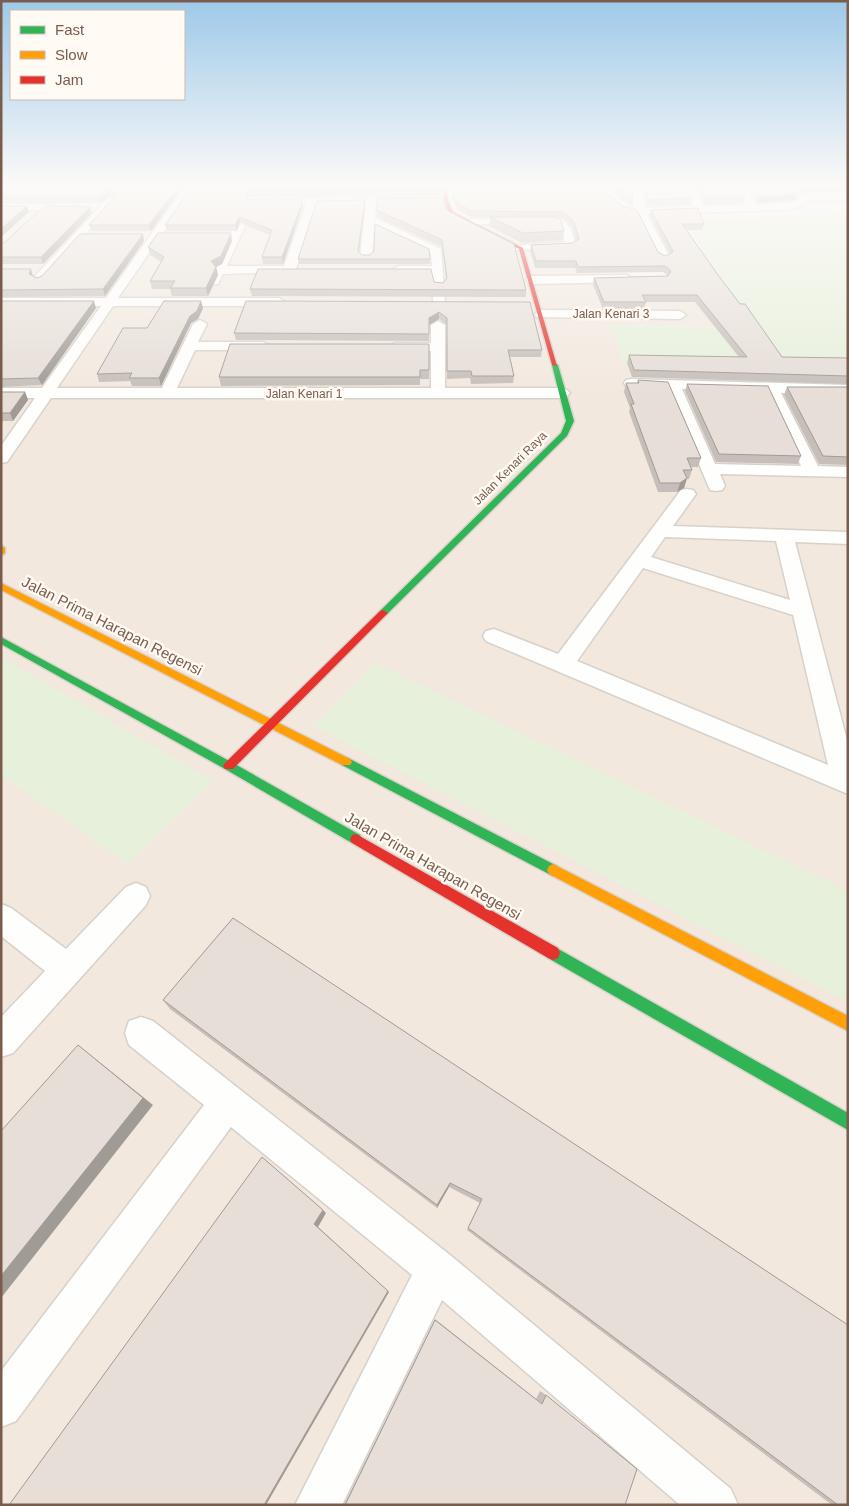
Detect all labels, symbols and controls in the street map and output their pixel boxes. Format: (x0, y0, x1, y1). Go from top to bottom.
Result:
legend (10, 10, 185, 100)
text: Fast (55, 21, 85, 38)
text: Slow (55, 46, 88, 63)
text: Jam (55, 71, 83, 88)
street label: Jalan Kenari 3 (573, 307, 650, 321)
street label: Jalan Kenari 1 (266, 387, 343, 401)
street label: Jalan Kenari Raya (470, 428, 550, 508)
street label: Jalan Prima Harapan Regensi (19, 573, 205, 679)
street label: Jalan Prima Harapan Regensi (342, 808, 524, 923)

